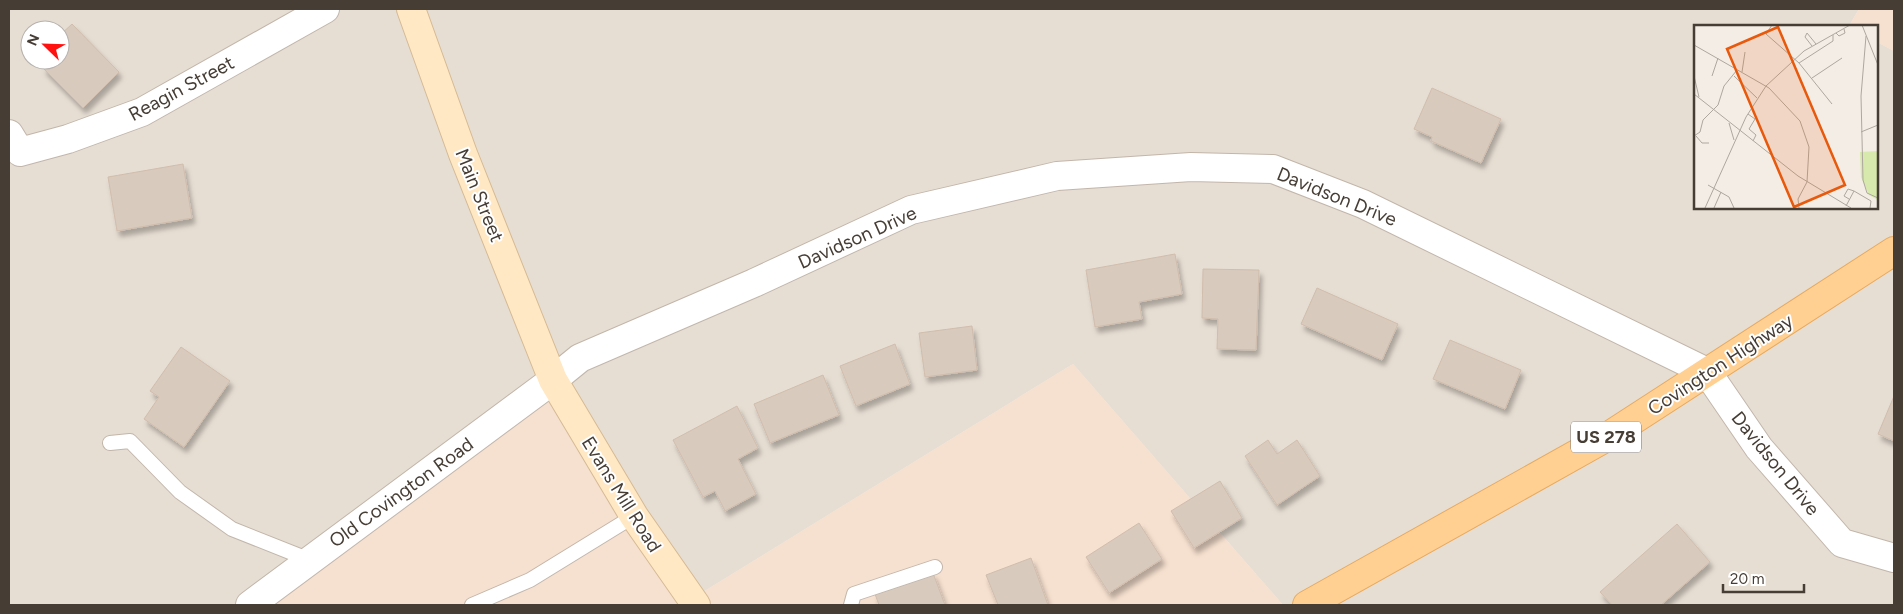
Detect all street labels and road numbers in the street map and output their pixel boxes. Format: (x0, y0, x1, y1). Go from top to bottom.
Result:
street label: Reagin Street (125, 51, 238, 126)
street label: Main Street (450, 145, 509, 245)
street label: Davidson Drive (1274, 162, 1400, 231)
street label: Davidson Drive (794, 201, 920, 274)
street label: Covington Highway (1643, 309, 1797, 420)
street label: Davidson Drive (1727, 407, 1825, 520)
road number: US 278 (1571, 422, 1641, 452)
street label: Old Covington Road (325, 432, 478, 552)
street label: Evans Mill Road (577, 432, 666, 556)

